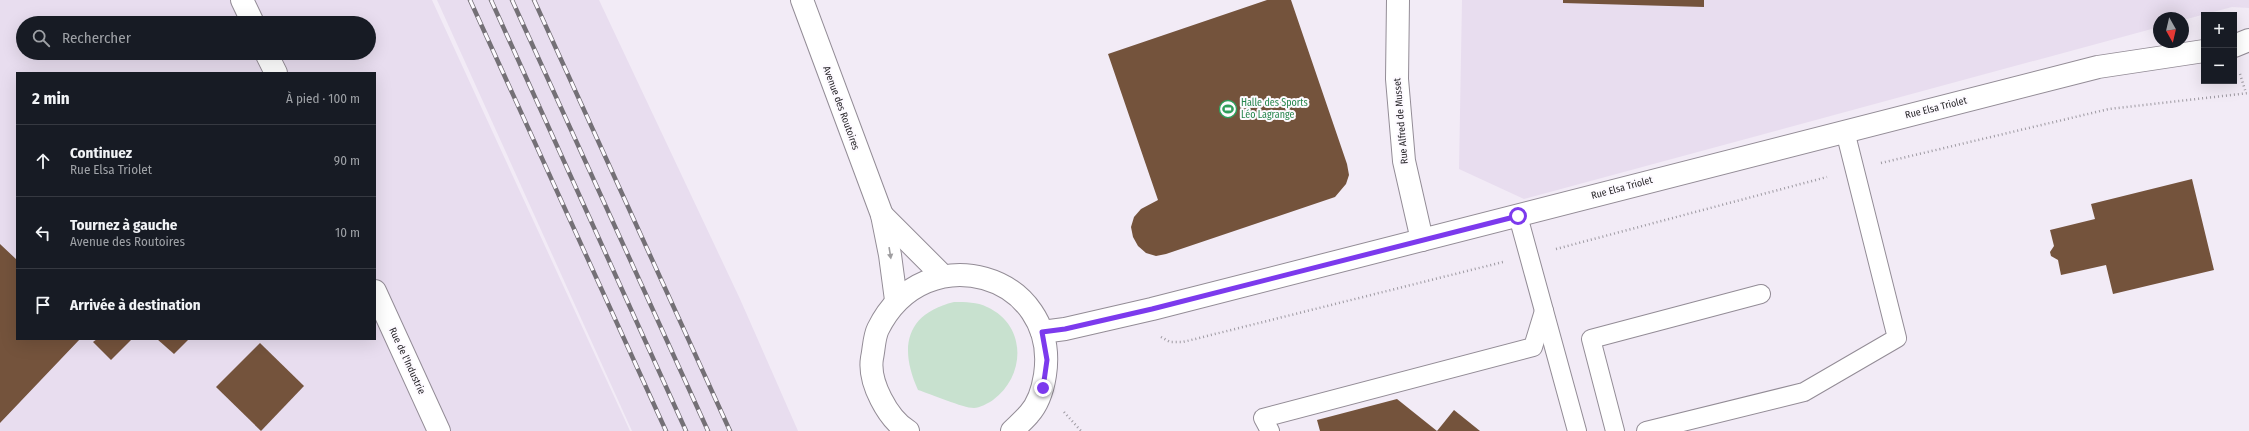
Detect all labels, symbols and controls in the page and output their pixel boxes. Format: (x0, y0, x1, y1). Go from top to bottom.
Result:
north arrow (2153, 12, 2189, 48)
map controls (2201, 12, 2237, 84)
button: + (2201, 12, 2237, 48)
search box (16, 16, 376, 60)
icon: search (30, 27, 52, 49)
text: Rechercher (62, 29, 131, 47)
button: − (2201, 48, 2237, 84)
street label: Avenue des Routoires (820, 64, 862, 152)
street label: Rue Alfred de Musset (1391, 77, 1411, 165)
text: 2 min (32, 88, 70, 109)
text: À pied · 100 m (286, 91, 360, 106)
street label: Rue Elsa Triolet (1904, 94, 1969, 121)
place label: Halle des Sports Léo Lagrange (1241, 97, 1308, 121)
sports icon: Halle des Sports Léo Lagrange (1218, 99, 1238, 119)
text: Continuez (70, 144, 132, 162)
icon: ahead (32, 150, 54, 172)
text: 90 m (334, 153, 360, 168)
text: Rue Elsa Triolet (70, 162, 152, 177)
street label: Rue Elsa Triolet (1590, 174, 1655, 202)
route start (1509, 207, 1527, 225)
text: Tournez à gauche (70, 216, 177, 234)
icon: left (32, 222, 54, 244)
text: 10 m (335, 225, 360, 240)
text: Avenue des Routoires (70, 234, 185, 249)
one-way arrow (887, 247, 893, 259)
icon: arrive (32, 294, 54, 316)
text: Arrivée à destination (70, 296, 201, 314)
street label: Rue de l'Industrie (386, 326, 428, 396)
route end (1034, 379, 1052, 397)

